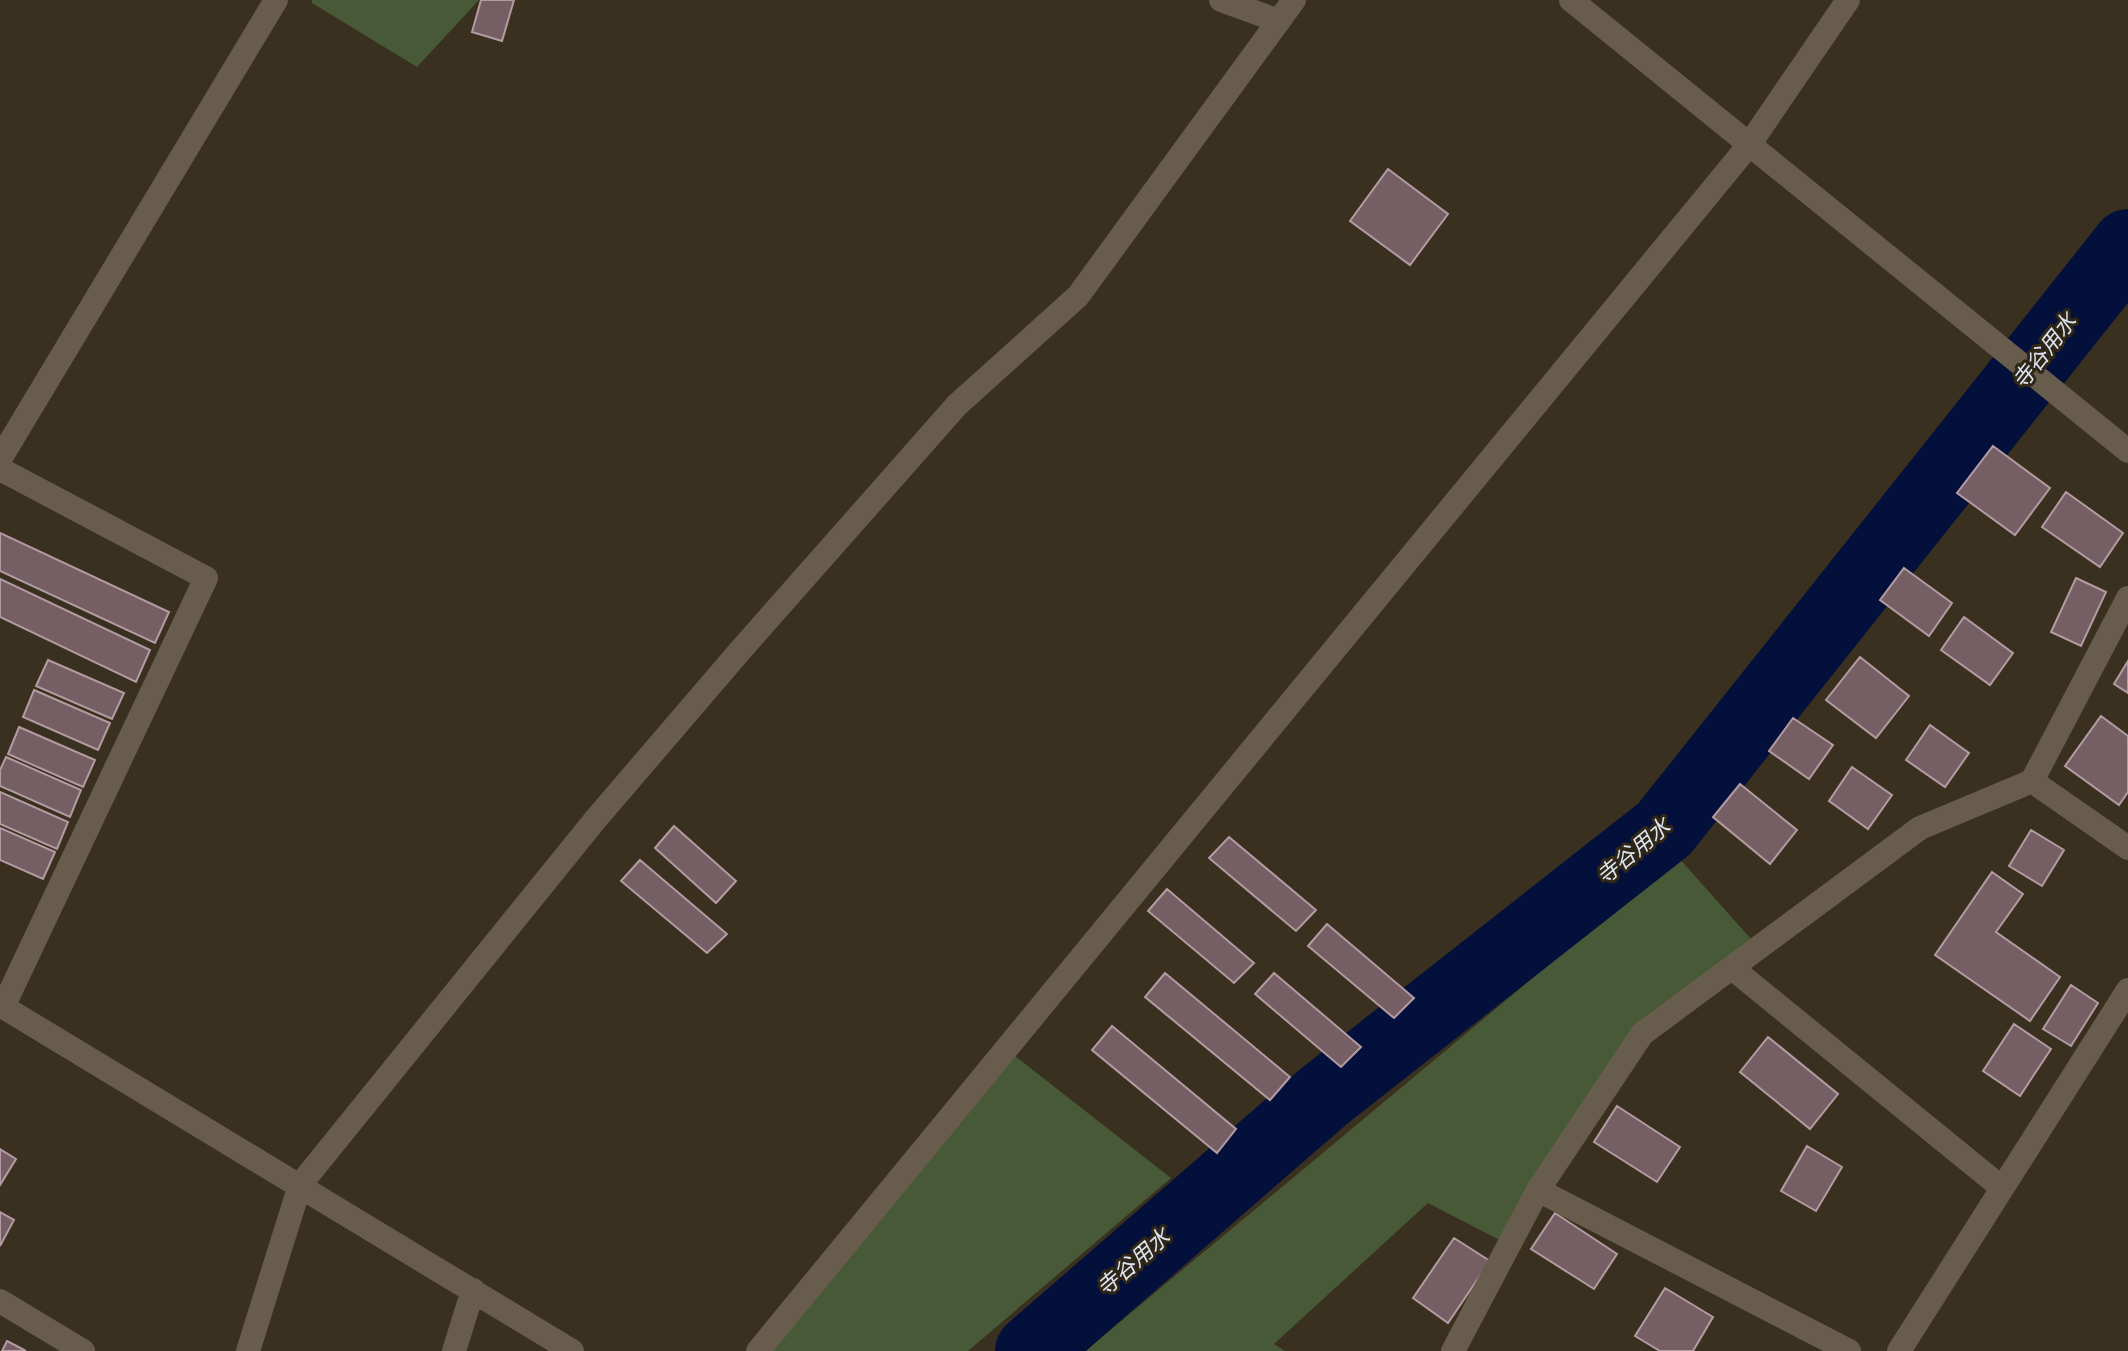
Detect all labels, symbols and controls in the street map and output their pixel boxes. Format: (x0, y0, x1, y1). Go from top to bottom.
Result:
water label: 寺谷用水 (2006, 306, 2083, 394)
water label: 寺谷用水 (1590, 811, 1677, 890)
water label: 寺谷用水 (1091, 1221, 1177, 1301)

